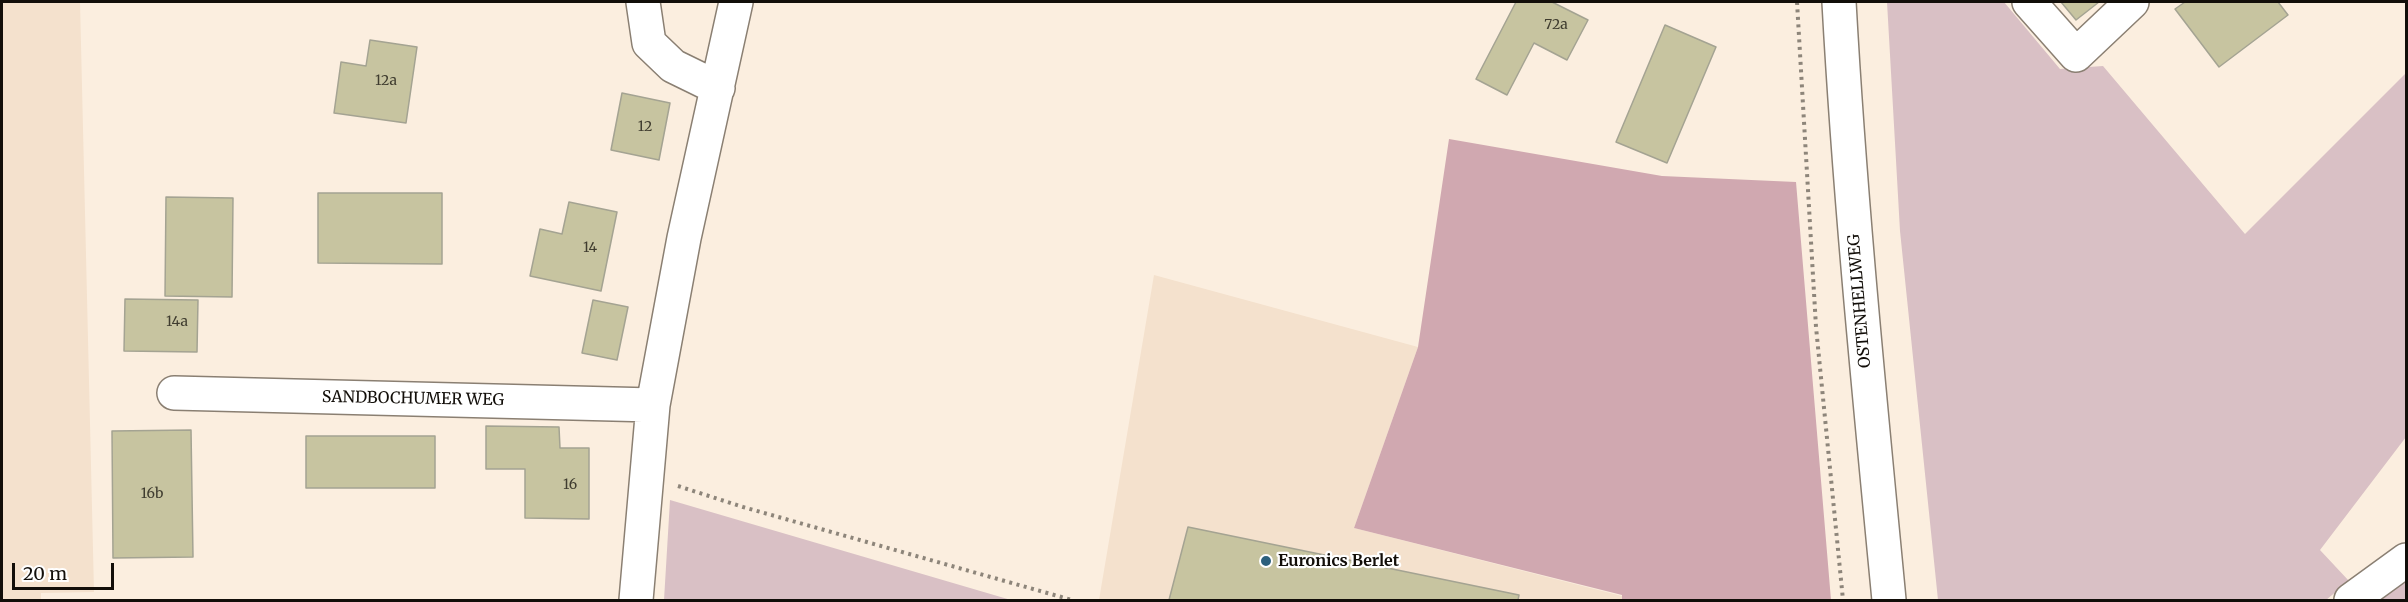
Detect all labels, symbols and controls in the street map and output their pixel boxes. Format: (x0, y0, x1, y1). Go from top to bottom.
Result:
house number: 72a (1544, 17, 1568, 33)
house number: 12a (375, 73, 397, 89)
house number: 12 (638, 119, 652, 135)
street label: OSTENHELLWEG (1845, 233, 1875, 369)
house number: 14 (583, 240, 597, 256)
house number: 14a (166, 314, 188, 330)
street label: SANDBOCHUMER WEG (322, 388, 504, 410)
house number: 16 (563, 477, 577, 493)
house number: 16b (141, 486, 163, 502)
scale bar (15, 551, 117, 589)
place label: Euronics Berlet (1278, 551, 1399, 571)
marker: Euronics Berlet (1259, 554, 1273, 568)
text: 20 m (23, 562, 67, 585)

